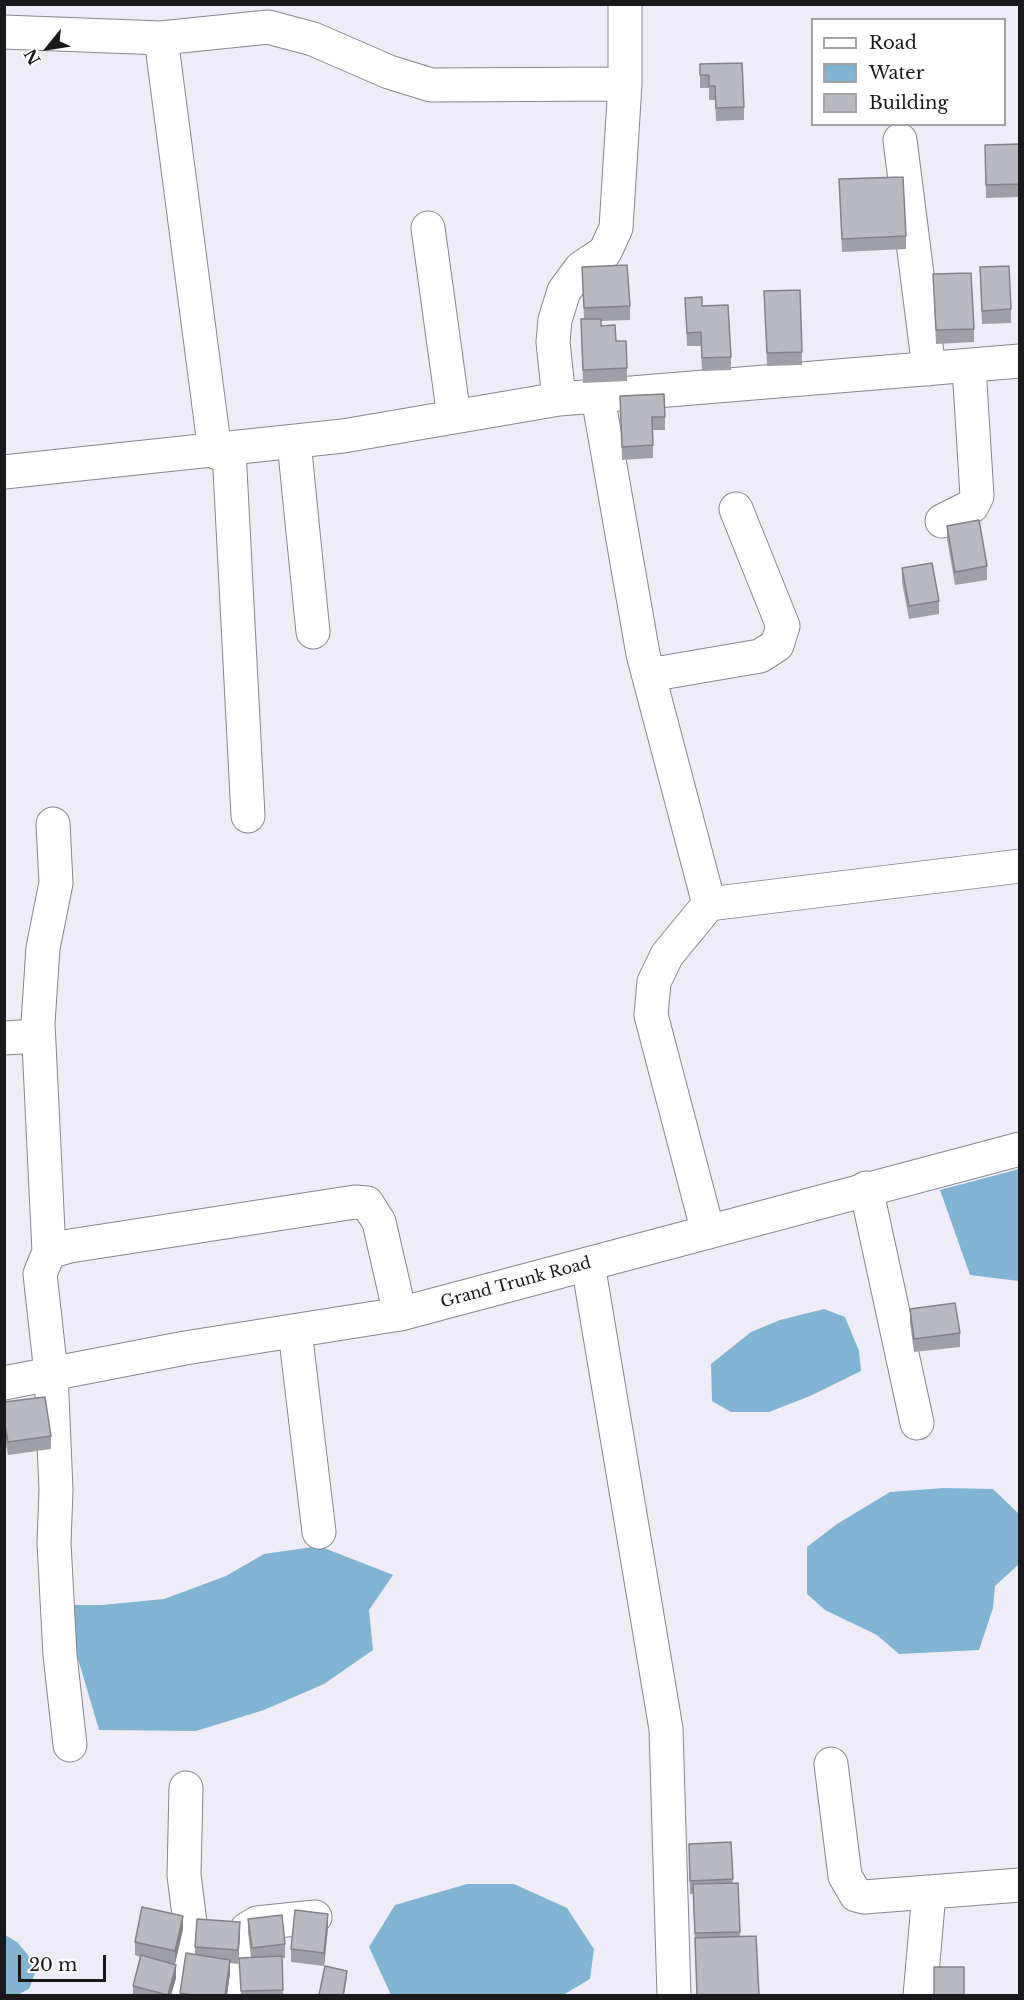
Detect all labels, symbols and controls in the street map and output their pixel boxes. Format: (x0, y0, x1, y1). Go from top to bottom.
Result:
north arrow (18, 18, 78, 78)
legend (811, 18, 1006, 126)
text: Road (869, 32, 917, 54)
text: N (20, 45, 45, 69)
text: Water (869, 62, 924, 84)
text: Building (869, 92, 948, 114)
street label: Grand Trunk Road (439, 1254, 593, 1312)
scale bar (21, 1943, 110, 1981)
text: 20 m (29, 1954, 77, 1976)

